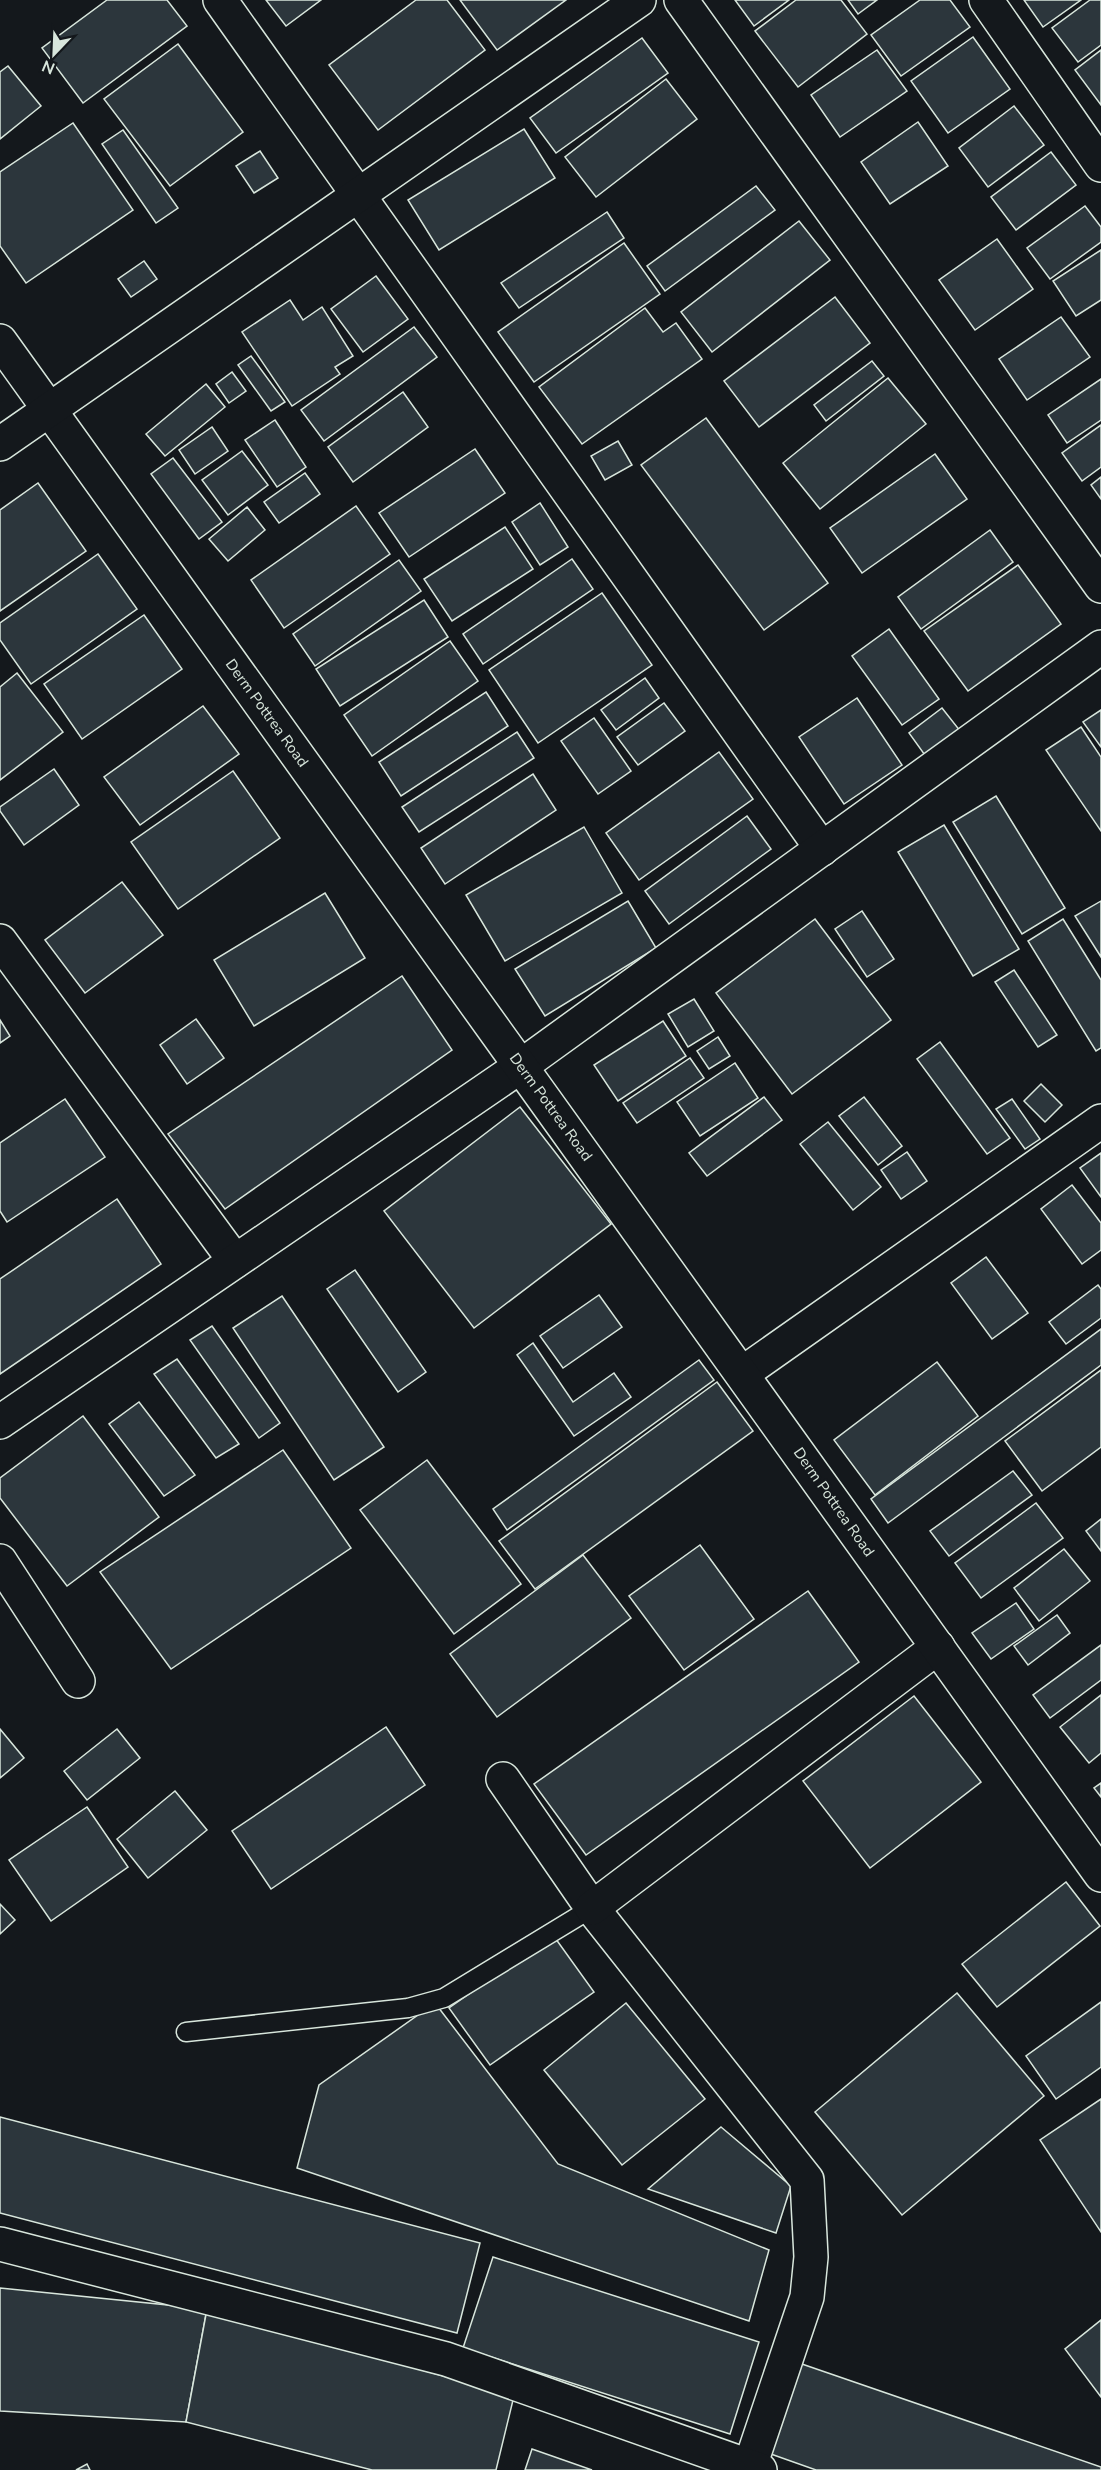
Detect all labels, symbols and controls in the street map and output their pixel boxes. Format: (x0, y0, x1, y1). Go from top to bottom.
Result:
north arrow (24, 24, 84, 84)
text: N (39, 54, 58, 79)
street label: Derm Pottrea Road (221, 655, 313, 771)
street label: Derm Pottrea Road (505, 1049, 597, 1165)
street label: Derm Pottrea Road (789, 1443, 879, 1561)

